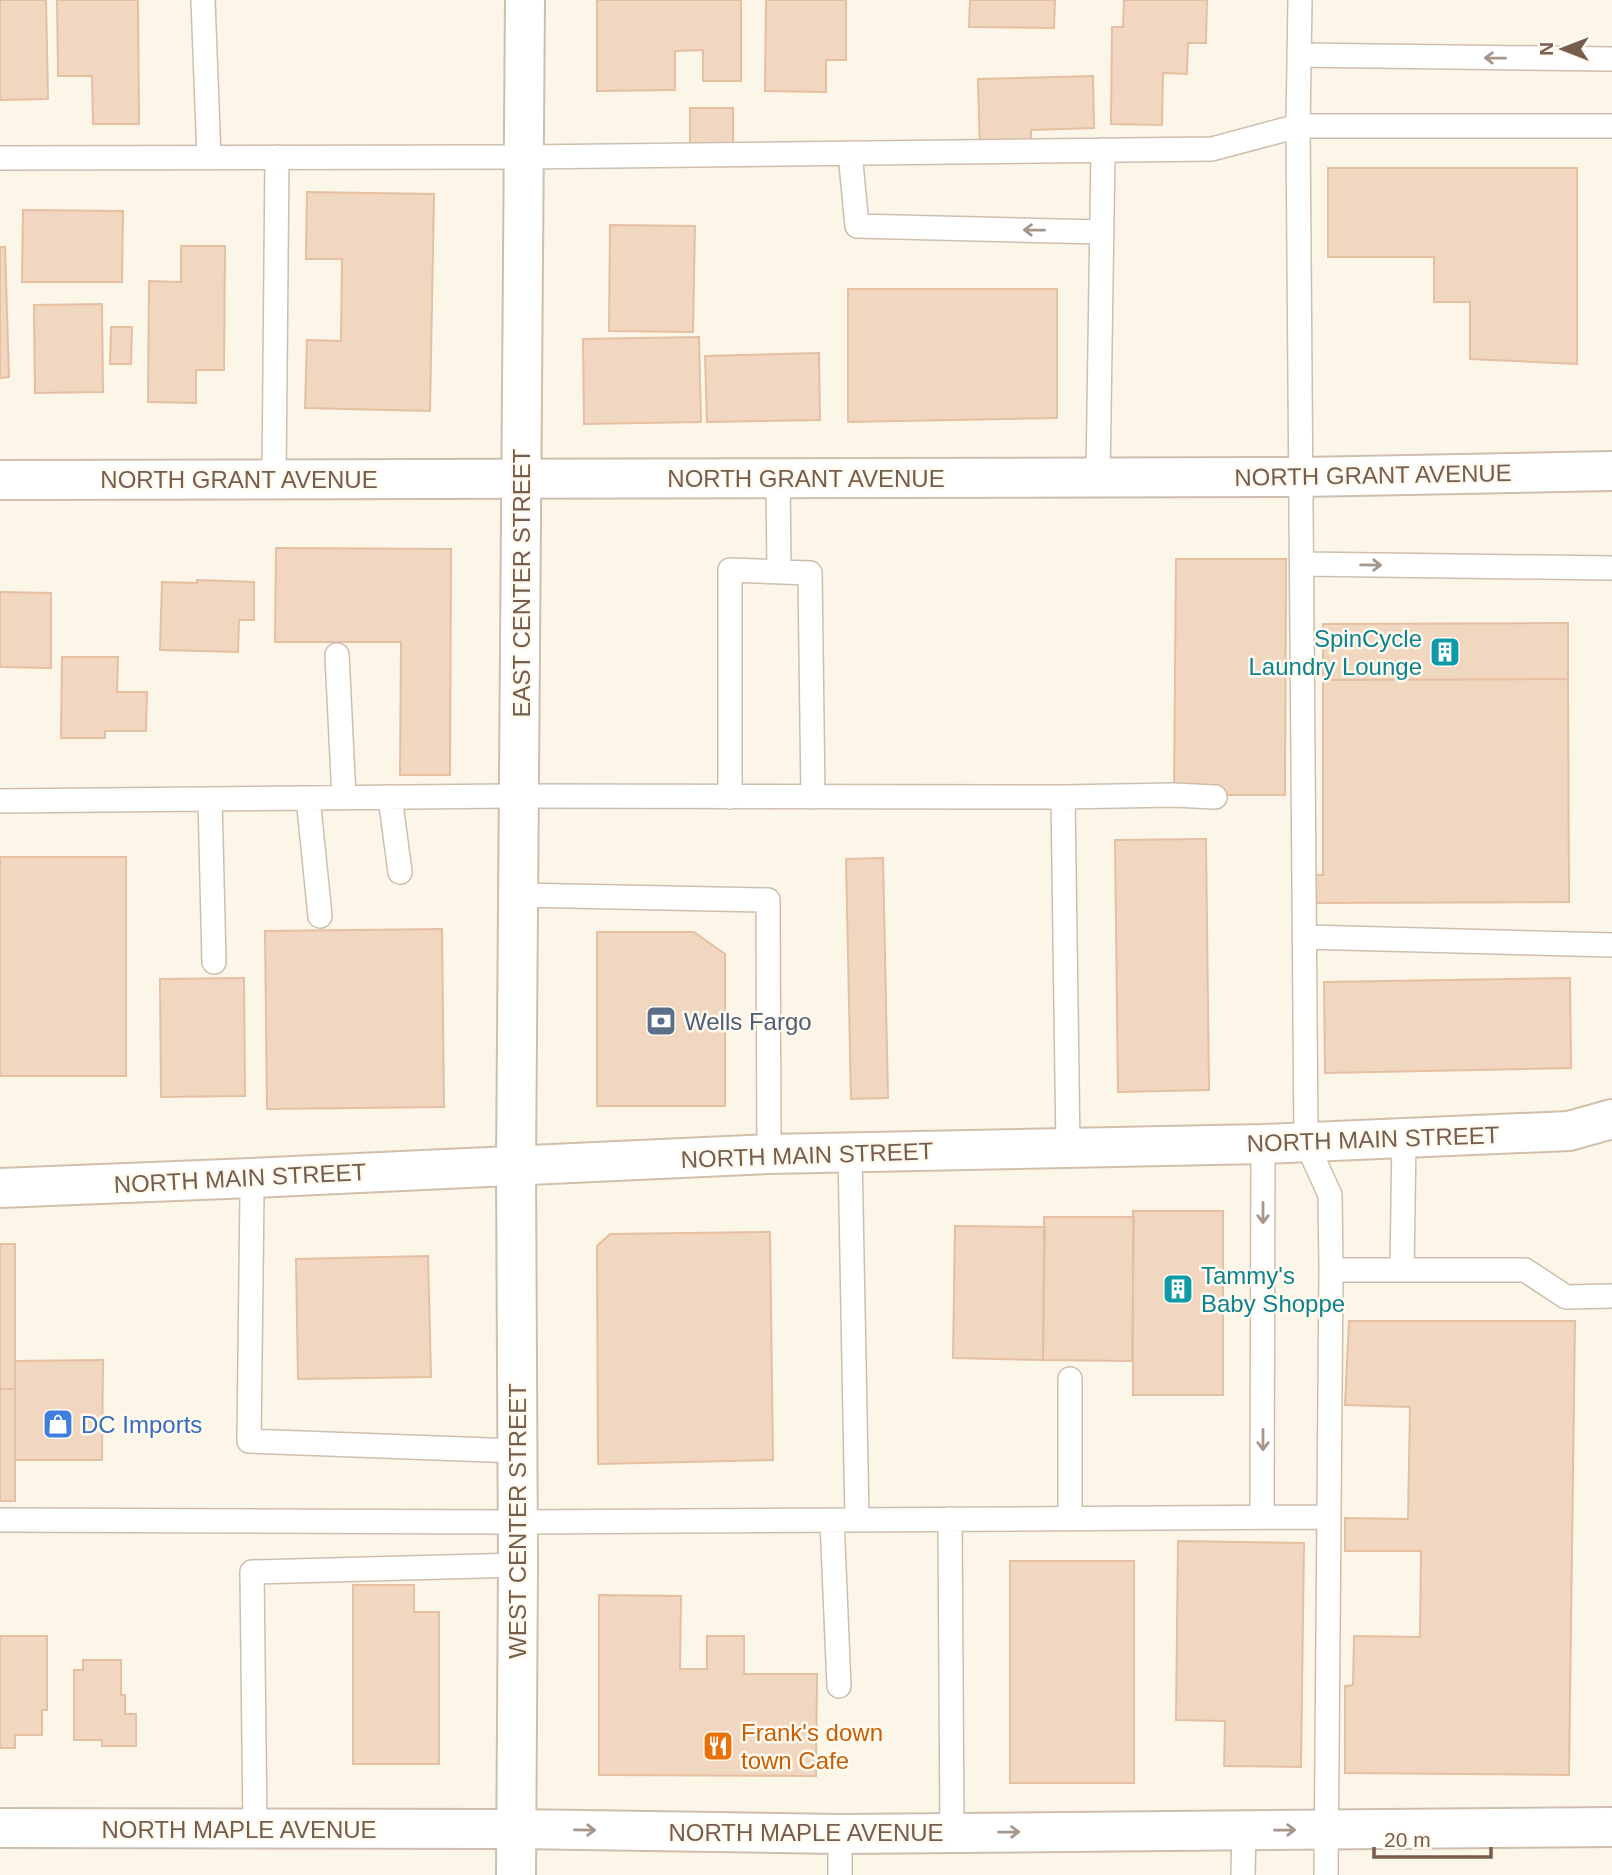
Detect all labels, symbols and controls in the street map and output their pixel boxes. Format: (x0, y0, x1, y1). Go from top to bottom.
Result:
north arrow (1528, 14, 1598, 84)
text: N (1536, 42, 1557, 56)
one-way arrow (1484, 51, 1507, 64)
one-way arrow (1022, 224, 1045, 237)
street label: EAST CENTER STREET (508, 448, 535, 717)
street label: NORTH GRANT AVENUE (1234, 459, 1512, 491)
street label: NORTH GRANT AVENUE (667, 465, 945, 492)
street label: NORTH GRANT AVENUE (100, 466, 378, 493)
one-way arrow (1359, 558, 1382, 572)
place label: SpinCycle Laundry Lounge (1249, 625, 1422, 680)
building icon: SpinCycle Laundry Lounge (1428, 635, 1462, 669)
bank icon: Wells Fargo (644, 1004, 678, 1038)
place label: Wells Fargo (684, 1008, 812, 1035)
street label: NORTH MAIN STREET (1246, 1121, 1500, 1157)
street label: NORTH MAIN STREET (680, 1137, 934, 1173)
street label: NORTH MAIN STREET (113, 1158, 367, 1198)
one-way arrow (1256, 1201, 1270, 1224)
place label: Tammy's Baby Shoppe (1201, 1262, 1345, 1317)
building icon: Tammy's Baby Shoppe (1161, 1272, 1195, 1306)
street label: WEST CENTER STREET (504, 1383, 531, 1659)
shop icon: DC Imports (41, 1407, 75, 1441)
place label: DC Imports (81, 1411, 202, 1438)
one-way arrow (1256, 1428, 1270, 1451)
place label: Frank's down town Cafe (741, 1719, 883, 1774)
restaurant icon: Frank's down town Cafe (701, 1729, 735, 1763)
scale bar (1374, 1815, 1491, 1859)
street label: NORTH MAPLE AVENUE (101, 1816, 377, 1843)
street label: NORTH MAPLE AVENUE (668, 1819, 944, 1846)
one-way arrow (1274, 1823, 1297, 1837)
one-way arrow (574, 1824, 597, 1837)
one-way arrow (997, 1826, 1020, 1839)
text: 20 m (1384, 1828, 1431, 1851)

